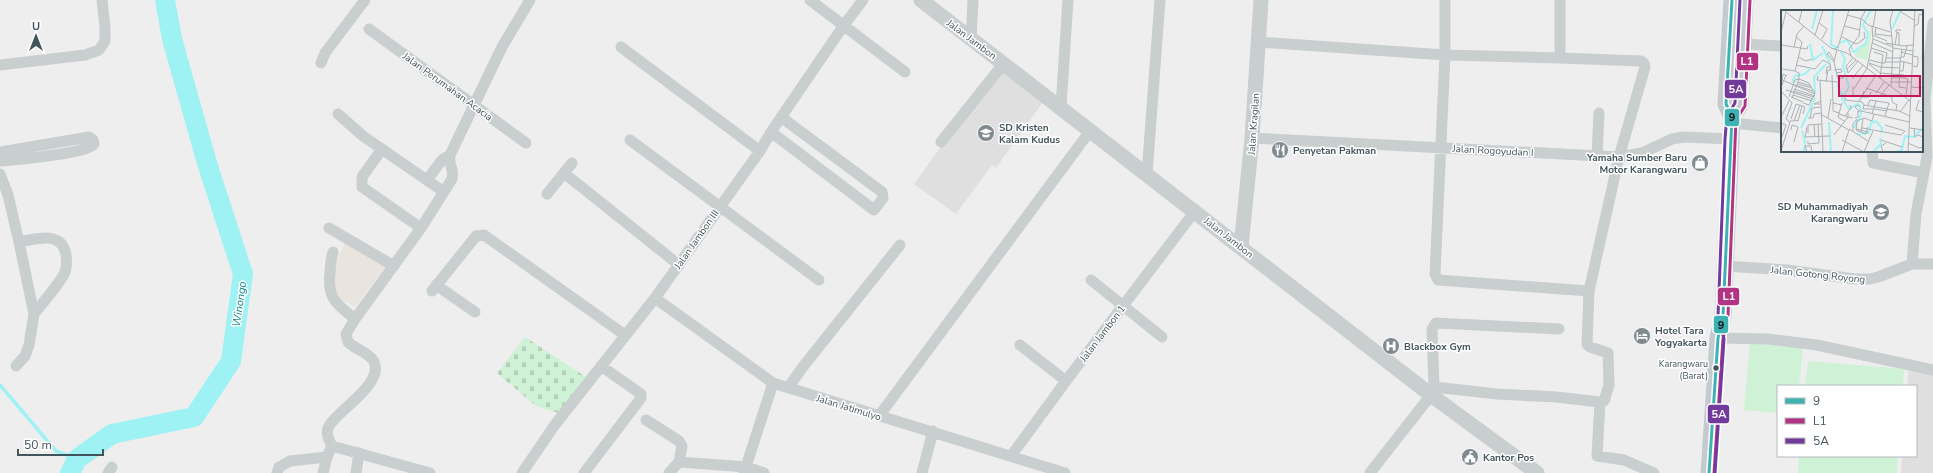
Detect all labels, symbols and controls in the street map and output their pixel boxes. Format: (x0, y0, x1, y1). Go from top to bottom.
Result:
inset map (1781, 10, 1923, 152)
north arrow (16, 16, 56, 56)
street label: Jalan Jambon (943, 16, 999, 63)
text: U (32, 19, 40, 34)
street label: Jalan Perumahan Acacia (399, 49, 495, 124)
line badge: L1 (1736, 52, 1759, 71)
text: L1 (1741, 54, 1753, 69)
line badge: 5A (1724, 79, 1747, 99)
text: 5A (1729, 82, 1744, 97)
street label: Jalan Kragilan (1245, 93, 1263, 157)
line badge: 9 (1724, 108, 1740, 127)
text: 9 (1729, 110, 1736, 125)
place label: SD Kristen Kalam Kudus (999, 121, 1060, 147)
school or university icon: SD Kristen Kalam Kudus (976, 123, 996, 143)
restaurant icon: Penyetan Pakman (1270, 140, 1290, 160)
street label: Jalan Rogoyudan I (1451, 142, 1534, 160)
place label: Penyetan Pakman (1293, 144, 1376, 158)
place label: Yamaha Sumber Baru Motor Karangwaru (1586, 151, 1687, 177)
shop icon: Yamaha Sumber Baru Motor Karangwaru (1690, 153, 1710, 173)
place label: SD Muhammadiyah Karangwaru (1778, 200, 1868, 226)
school or university icon: SD Muhammadiyah Karangwaru (1871, 202, 1891, 222)
street label: Jalan Jambon III (671, 207, 722, 273)
street label: Jalan Jambon (1200, 213, 1256, 262)
street label: Jalan Gotong Royong (1769, 263, 1866, 287)
water label: Winongo (229, 280, 250, 328)
line badge: L1 (1717, 287, 1740, 306)
text: L1 (1723, 289, 1735, 304)
street label: Jalan Jambon 1 (1076, 302, 1129, 366)
line badge: 9 (1713, 315, 1729, 334)
text: 9 (1718, 318, 1725, 333)
place label: Hotel Tara Yogyakarta (1654, 324, 1707, 350)
hotel icon: Hotel Tara Yogyakarta (1632, 326, 1652, 346)
hospital icon: Blackbox Gym (1381, 336, 1401, 356)
place label: Blackbox Gym (1404, 340, 1471, 354)
place label: Karangwaru (Barat) (1659, 358, 1708, 382)
marker: Karangwaru (Barat) (1711, 363, 1721, 373)
legend (1777, 385, 1917, 457)
street label: Jalan Jatimulyo (814, 391, 883, 425)
text: 9 (1813, 393, 1820, 409)
line badge: 5A (1707, 404, 1730, 424)
text: 5A (1712, 407, 1727, 422)
text: L1 (1813, 413, 1827, 429)
scale bar (18, 431, 103, 457)
text: 5A (1813, 433, 1829, 449)
text: 50 m (24, 437, 52, 453)
public building icon: Kantor Pos (1460, 447, 1480, 467)
place label: Kantor Pos (1483, 451, 1534, 465)

